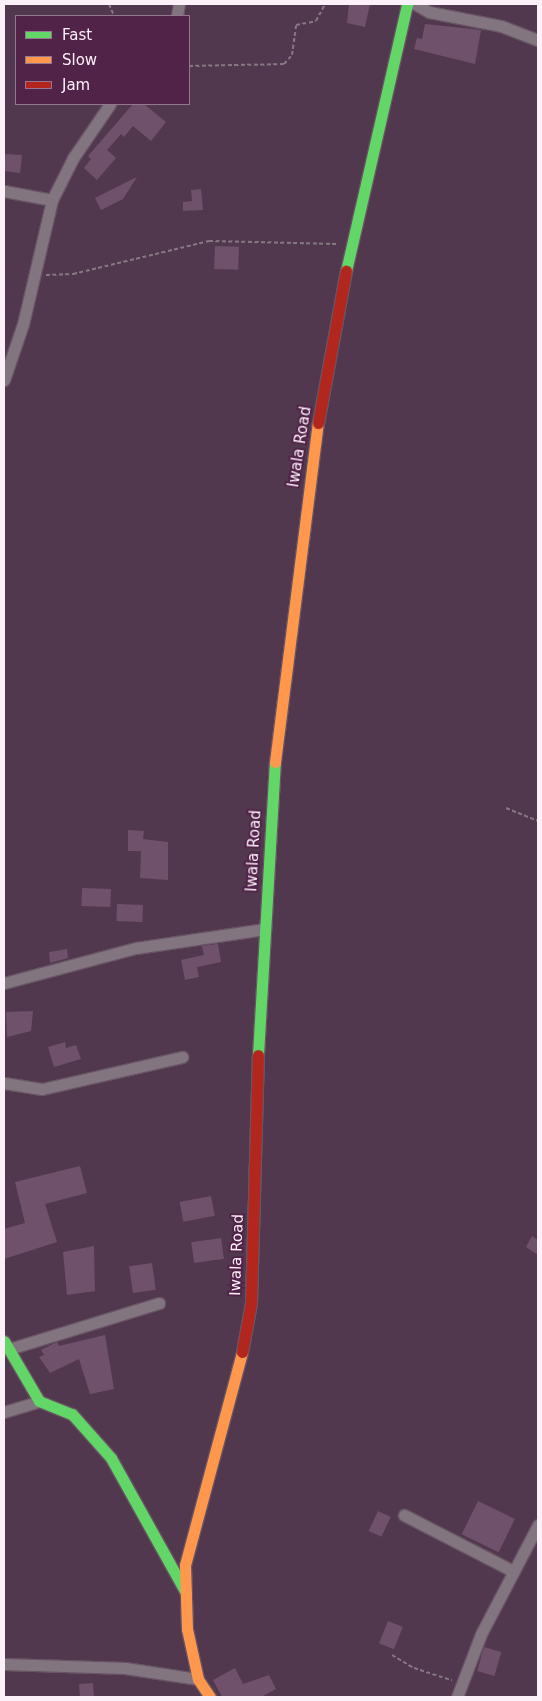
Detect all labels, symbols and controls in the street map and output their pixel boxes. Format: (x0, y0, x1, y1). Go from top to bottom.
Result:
legend (15, 15, 190, 105)
text: Fast (62, 26, 92, 44)
text: Slow (62, 51, 97, 69)
text: Jam (62, 76, 90, 94)
street label: Iwala Road (285, 405, 315, 489)
street label: Iwala Road (243, 810, 265, 892)
street label: Iwala Road (227, 1214, 247, 1296)

